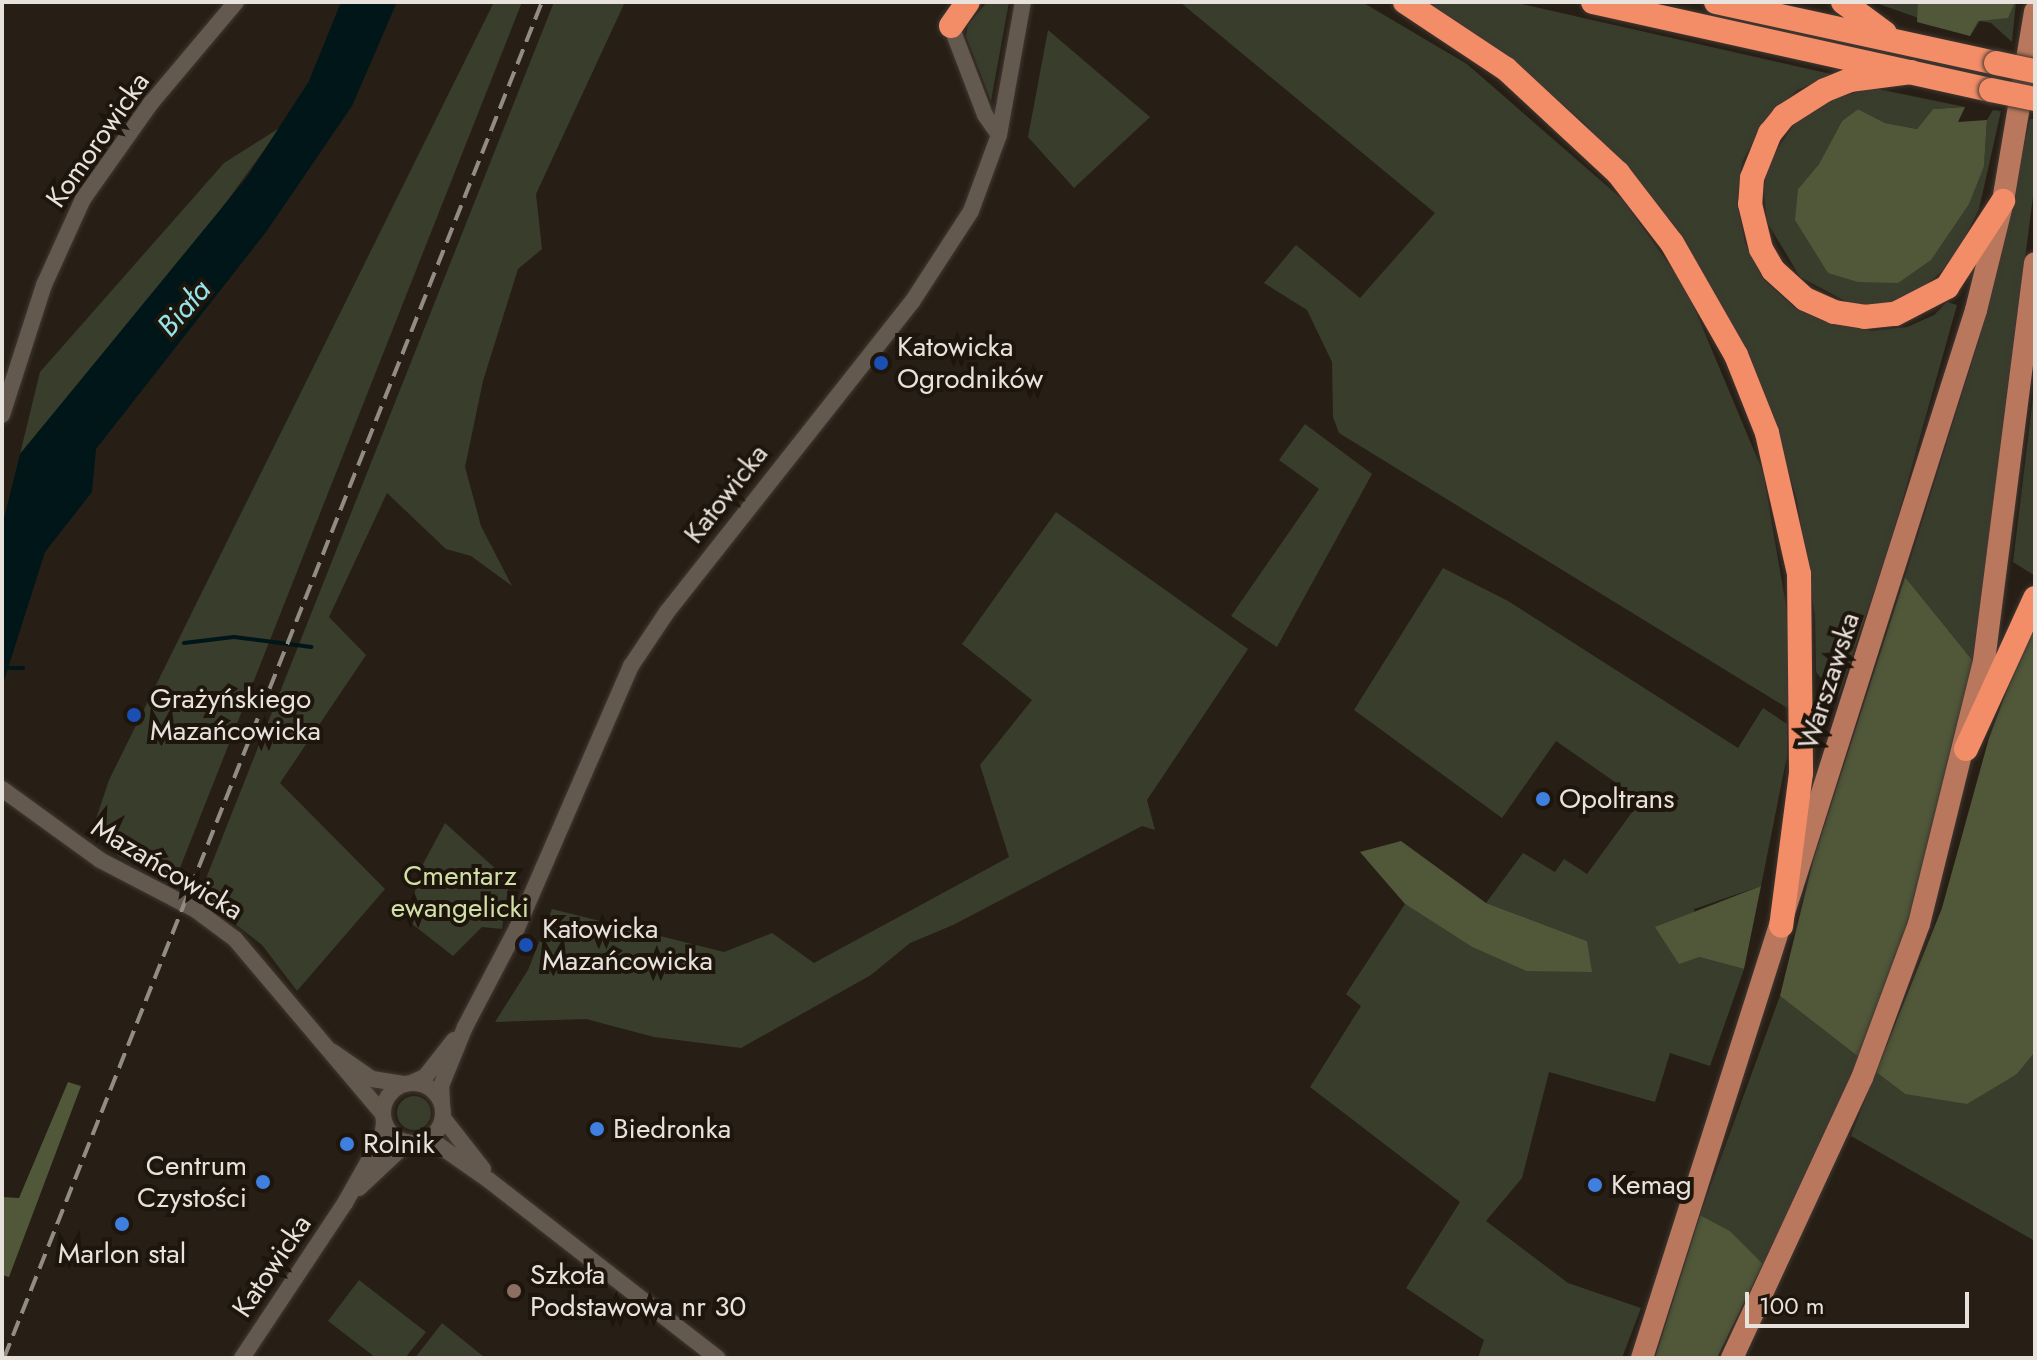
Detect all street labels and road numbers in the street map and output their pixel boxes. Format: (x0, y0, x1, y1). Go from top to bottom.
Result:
street label: Komorowicka (39, 66, 157, 214)
street label: Katowicka (677, 438, 775, 550)
street label: Warszawska (1791, 608, 1867, 754)
street label: Mazańcowicka (85, 811, 249, 927)
street label: Katowicka (226, 1208, 318, 1324)

